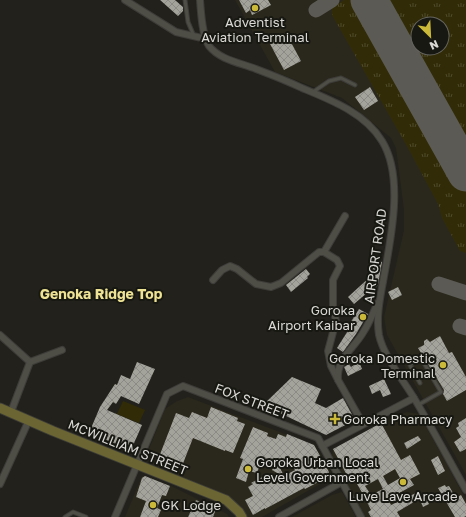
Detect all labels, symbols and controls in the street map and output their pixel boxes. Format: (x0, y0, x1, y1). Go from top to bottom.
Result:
marker: Adventist Aviation Terminal (250, 3, 260, 13)
place label: Adventist Aviation Terminal (201, 14, 309, 45)
north arrow (410, 16, 450, 56)
text: N (428, 38, 441, 53)
street label: AIRPORT ROAD (360, 207, 390, 305)
district label: Genoka Ridge Top (40, 285, 163, 302)
place label: Goroka Airport Kaibar (268, 302, 355, 333)
marker: Goroka Airport Kaibar (358, 312, 368, 322)
place label: Goroka Domestic Terminal (329, 350, 435, 381)
marker: Goroka Domestic Terminal (438, 360, 448, 370)
street label: FOX STREET (213, 380, 291, 422)
place label: Goroka Pharmacy (343, 411, 453, 427)
marker: Goroka Pharmacy (330, 414, 340, 424)
street label: MCWILLIAM STREET (66, 416, 190, 478)
place label: Goroka Urban Local Level Government (256, 454, 378, 485)
marker: Goroka Urban Local Level Government (243, 464, 253, 474)
marker: Luve Lave Arcade (398, 477, 408, 487)
place label: Luve Lave Arcade (349, 488, 457, 504)
place label: GK Lodge (161, 497, 221, 513)
marker: GK Lodge (148, 500, 158, 510)

